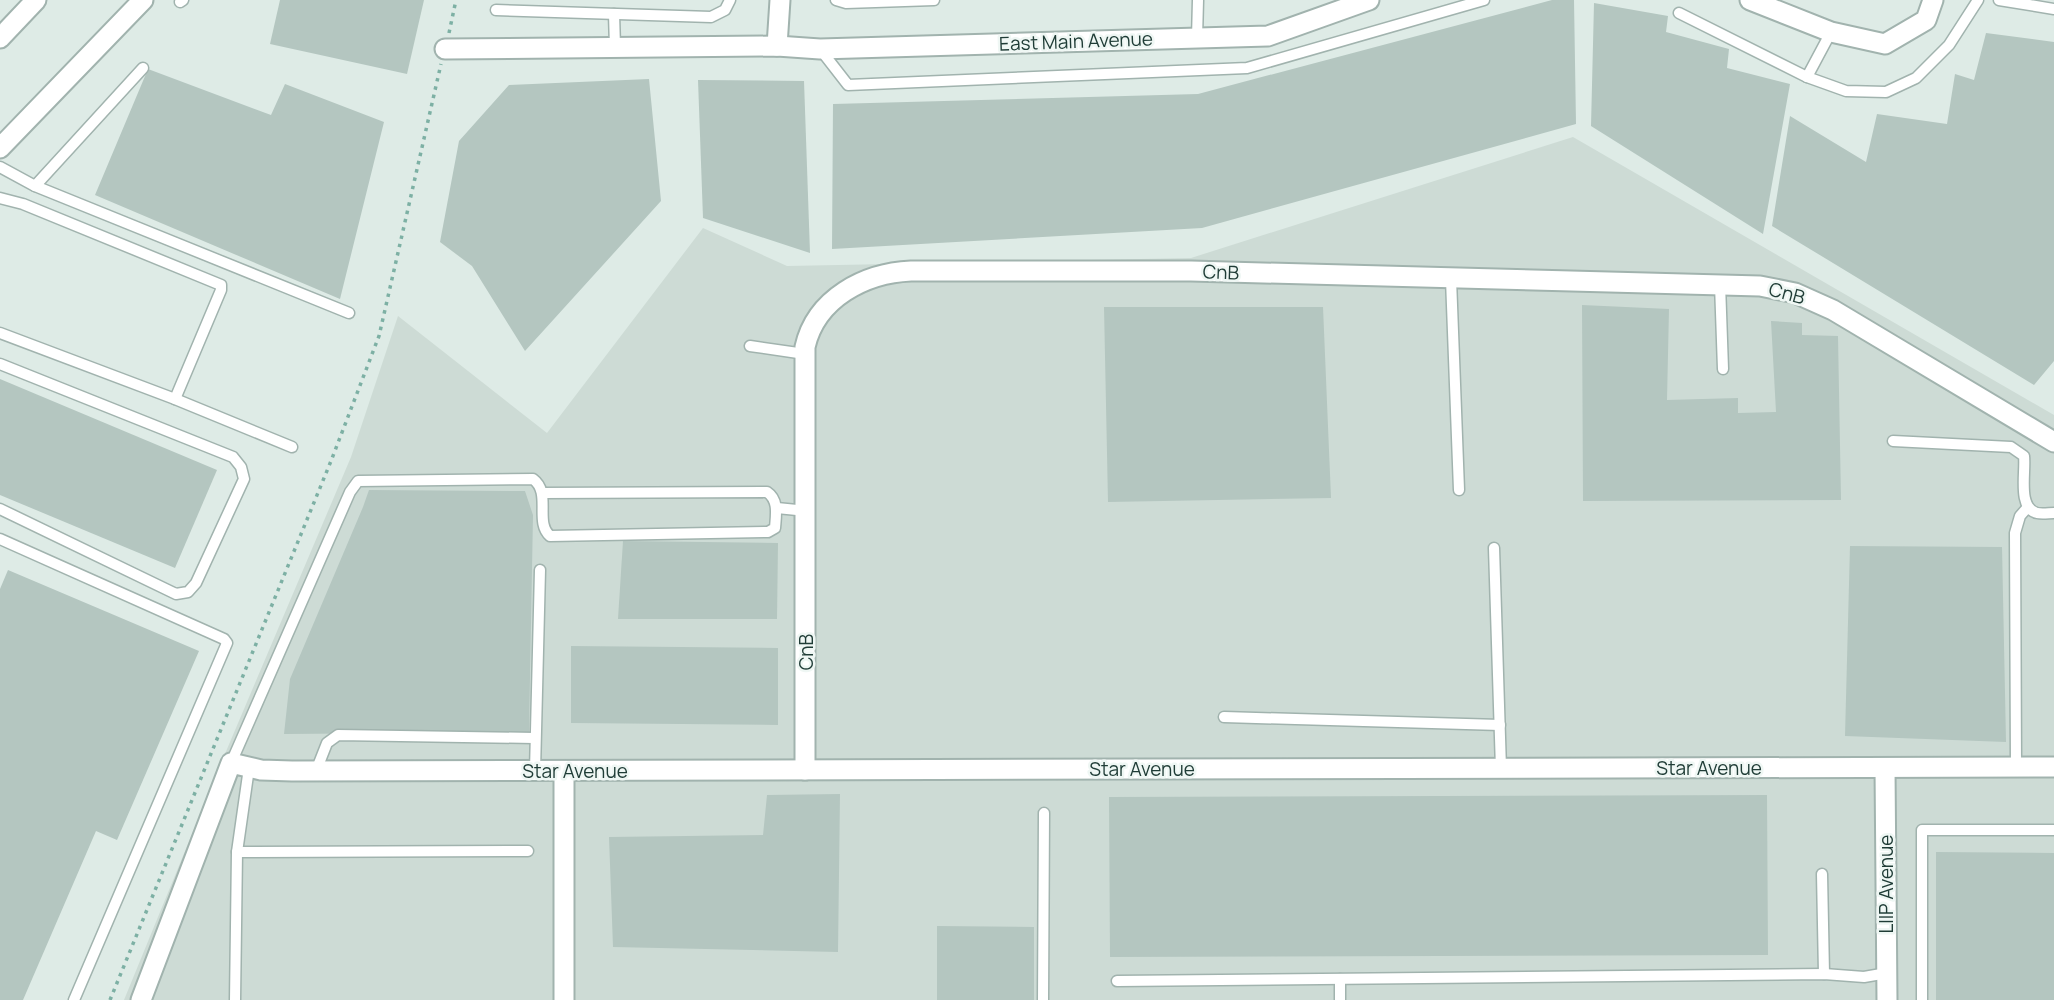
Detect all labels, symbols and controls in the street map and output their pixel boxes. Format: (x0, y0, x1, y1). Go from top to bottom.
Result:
street label: East Main Avenue (999, 25, 1153, 57)
street label: CnB (1202, 258, 1240, 286)
street label: CnB (1766, 276, 1808, 310)
street label: CnB (793, 633, 819, 670)
street label: Star Avenue (1656, 755, 1762, 781)
street label: Star Avenue (1089, 756, 1195, 782)
street label: Star Avenue (522, 758, 628, 784)
street label: LIIP Avenue (1873, 835, 1899, 933)

